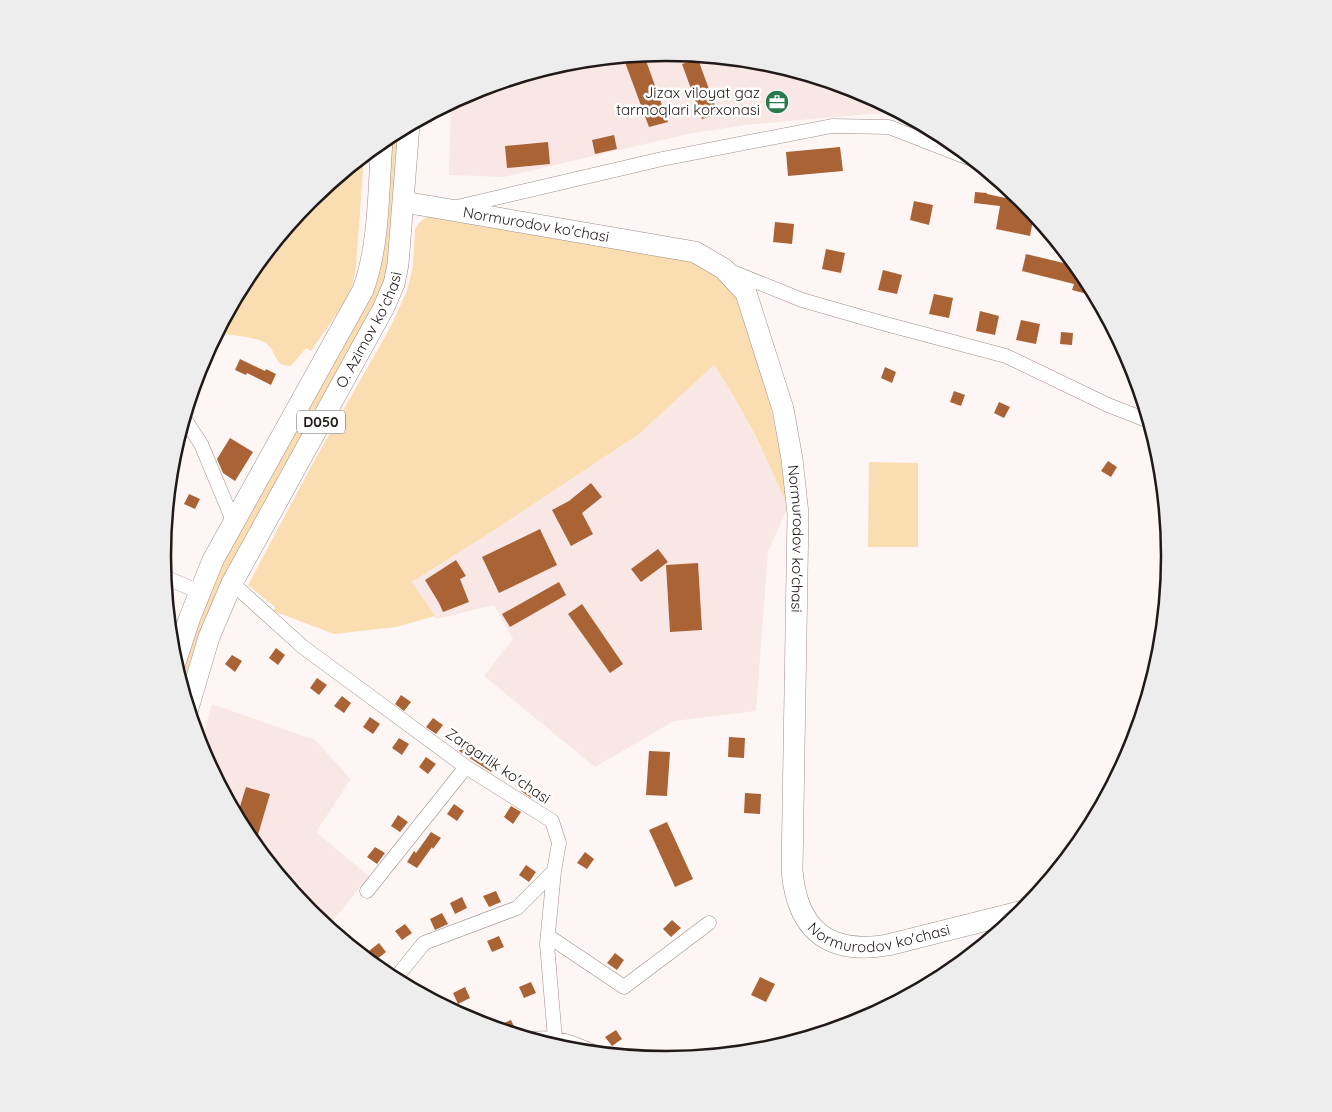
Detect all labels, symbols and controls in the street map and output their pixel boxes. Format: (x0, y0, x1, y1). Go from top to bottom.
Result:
place label: Jizax viloyat gaz tarmoqlari korxonasi (616, 83, 760, 119)
office icon: Jizax viloyat gaz tarmoqlari korxonasi (764, 89, 790, 115)
street label: Normurodov ko'chasi (462, 202, 611, 246)
street label: O. Azimov ko'chasi (331, 270, 405, 391)
road number: D050 (297, 411, 345, 434)
street label: Normurodov ko'chasi (784, 464, 808, 613)
street label: Zargarlik ko'chasi (442, 723, 554, 808)
street label: Normurodov ko'chasi (804, 918, 952, 956)

